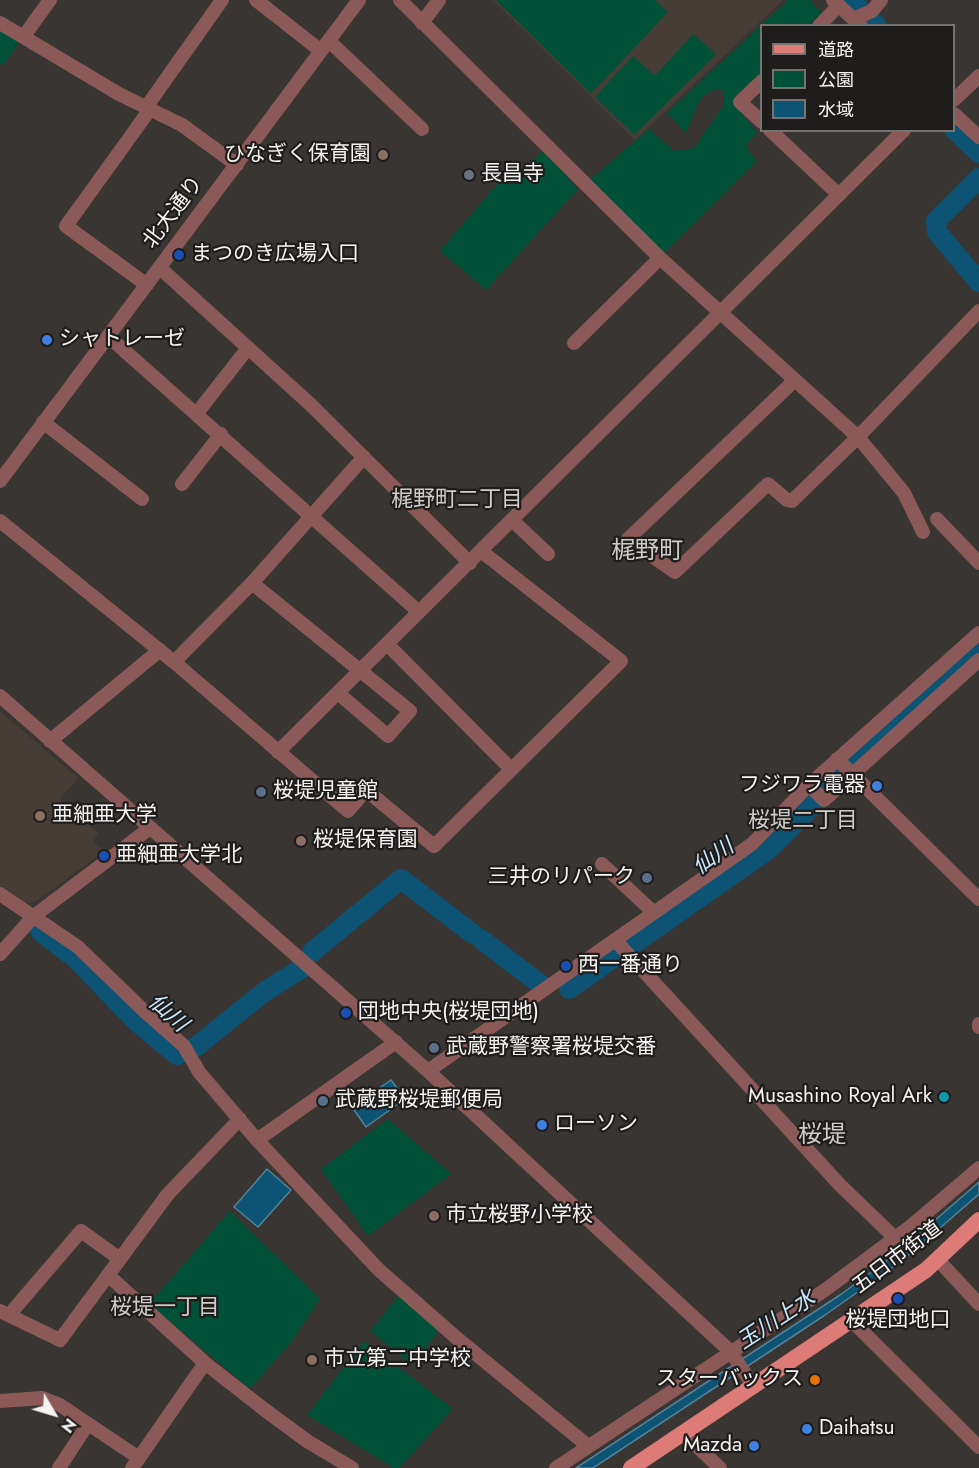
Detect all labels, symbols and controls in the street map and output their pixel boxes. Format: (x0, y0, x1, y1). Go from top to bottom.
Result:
legend (760, 24, 955, 132)
text: 道路 (818, 37, 854, 63)
text: 公園 (818, 67, 854, 93)
text: 水域 (818, 97, 854, 123)
place label: ひなぎく保育園 (224, 142, 371, 168)
marker: ひなぎく保育園 (376, 148, 390, 162)
place label: 長昌寺 (481, 162, 544, 188)
marker: 長昌寺 (462, 168, 476, 182)
street label: 北大通り (139, 172, 209, 254)
place label: まつのき広場入口 (191, 242, 359, 268)
marker: まつのき広場入口 (172, 248, 186, 262)
place label: シャトレーゼ (59, 327, 185, 353)
marker: シャトレーゼ (40, 333, 54, 347)
district label: 梶野町二丁目 (391, 488, 523, 514)
district label: 梶野町 (611, 538, 683, 566)
place label: フジワラ電器 (739, 773, 865, 799)
place label: 桜堤児童館 (273, 779, 378, 805)
marker: フジワラ電器 (870, 779, 884, 793)
marker: 桜堤児童館 (254, 785, 268, 799)
place label: 亜細亜大学 (52, 803, 157, 829)
marker: 亜細亜大学 (33, 809, 47, 823)
district label: 桜堤二丁目 (748, 809, 858, 835)
place label: 桜堤保育園 (313, 828, 418, 854)
marker: 桜堤保育園 (294, 834, 308, 848)
water label: 仙川 (688, 835, 740, 881)
place label: 亜細亜大学北 (116, 843, 242, 869)
marker: 亜細亜大学北 (97, 849, 111, 863)
place label: 三井のリパーク (488, 865, 635, 891)
marker: 三井のリパーク (640, 871, 654, 885)
place label: 西一番通り (578, 953, 683, 979)
marker: 西一番通り (559, 959, 573, 973)
water label: 仙川 (142, 990, 192, 1038)
place label: 団地中央(桜堤団地) (358, 1000, 539, 1026)
marker: 団地中央(桜堤団地) (339, 1006, 353, 1020)
place label: 武蔵野警察署桜堤交番 (446, 1035, 656, 1061)
marker: 武蔵野警察署桜堤交番 (427, 1041, 441, 1055)
place label: Musashino Royal Ark (748, 1084, 932, 1110)
place label: 武蔵野桜堤郵便局 (335, 1088, 503, 1114)
marker: Musashino Royal Ark (937, 1090, 951, 1104)
marker: 武蔵野桜堤郵便局 (316, 1094, 330, 1108)
place label: ローソン (554, 1112, 638, 1138)
marker: ローソン (535, 1118, 549, 1132)
district label: 桜堤 (798, 1122, 846, 1150)
place label: 市立桜野小学校 (446, 1203, 593, 1229)
marker: 市立桜野小学校 (427, 1209, 441, 1223)
street label: 五日市街道 (848, 1216, 948, 1300)
water label: 玉川上水 (733, 1286, 821, 1356)
marker: 桜堤団地口 (891, 1292, 905, 1306)
district label: 桜堤一丁目 (110, 1296, 220, 1322)
place label: 桜堤団地口 (846, 1308, 950, 1334)
place label: 市立第二中学校 (324, 1347, 471, 1373)
marker: 市立第二中学校 (305, 1353, 319, 1367)
place label: スターバックス (656, 1367, 803, 1393)
marker: スターバックス (808, 1373, 822, 1387)
north arrow (24, 1384, 84, 1444)
text: N (56, 1413, 82, 1437)
place label: Daihatsu (819, 1416, 894, 1442)
marker: Daihatsu (800, 1422, 814, 1436)
place label: Mazda (683, 1433, 742, 1459)
marker: Mazda (747, 1439, 761, 1453)

